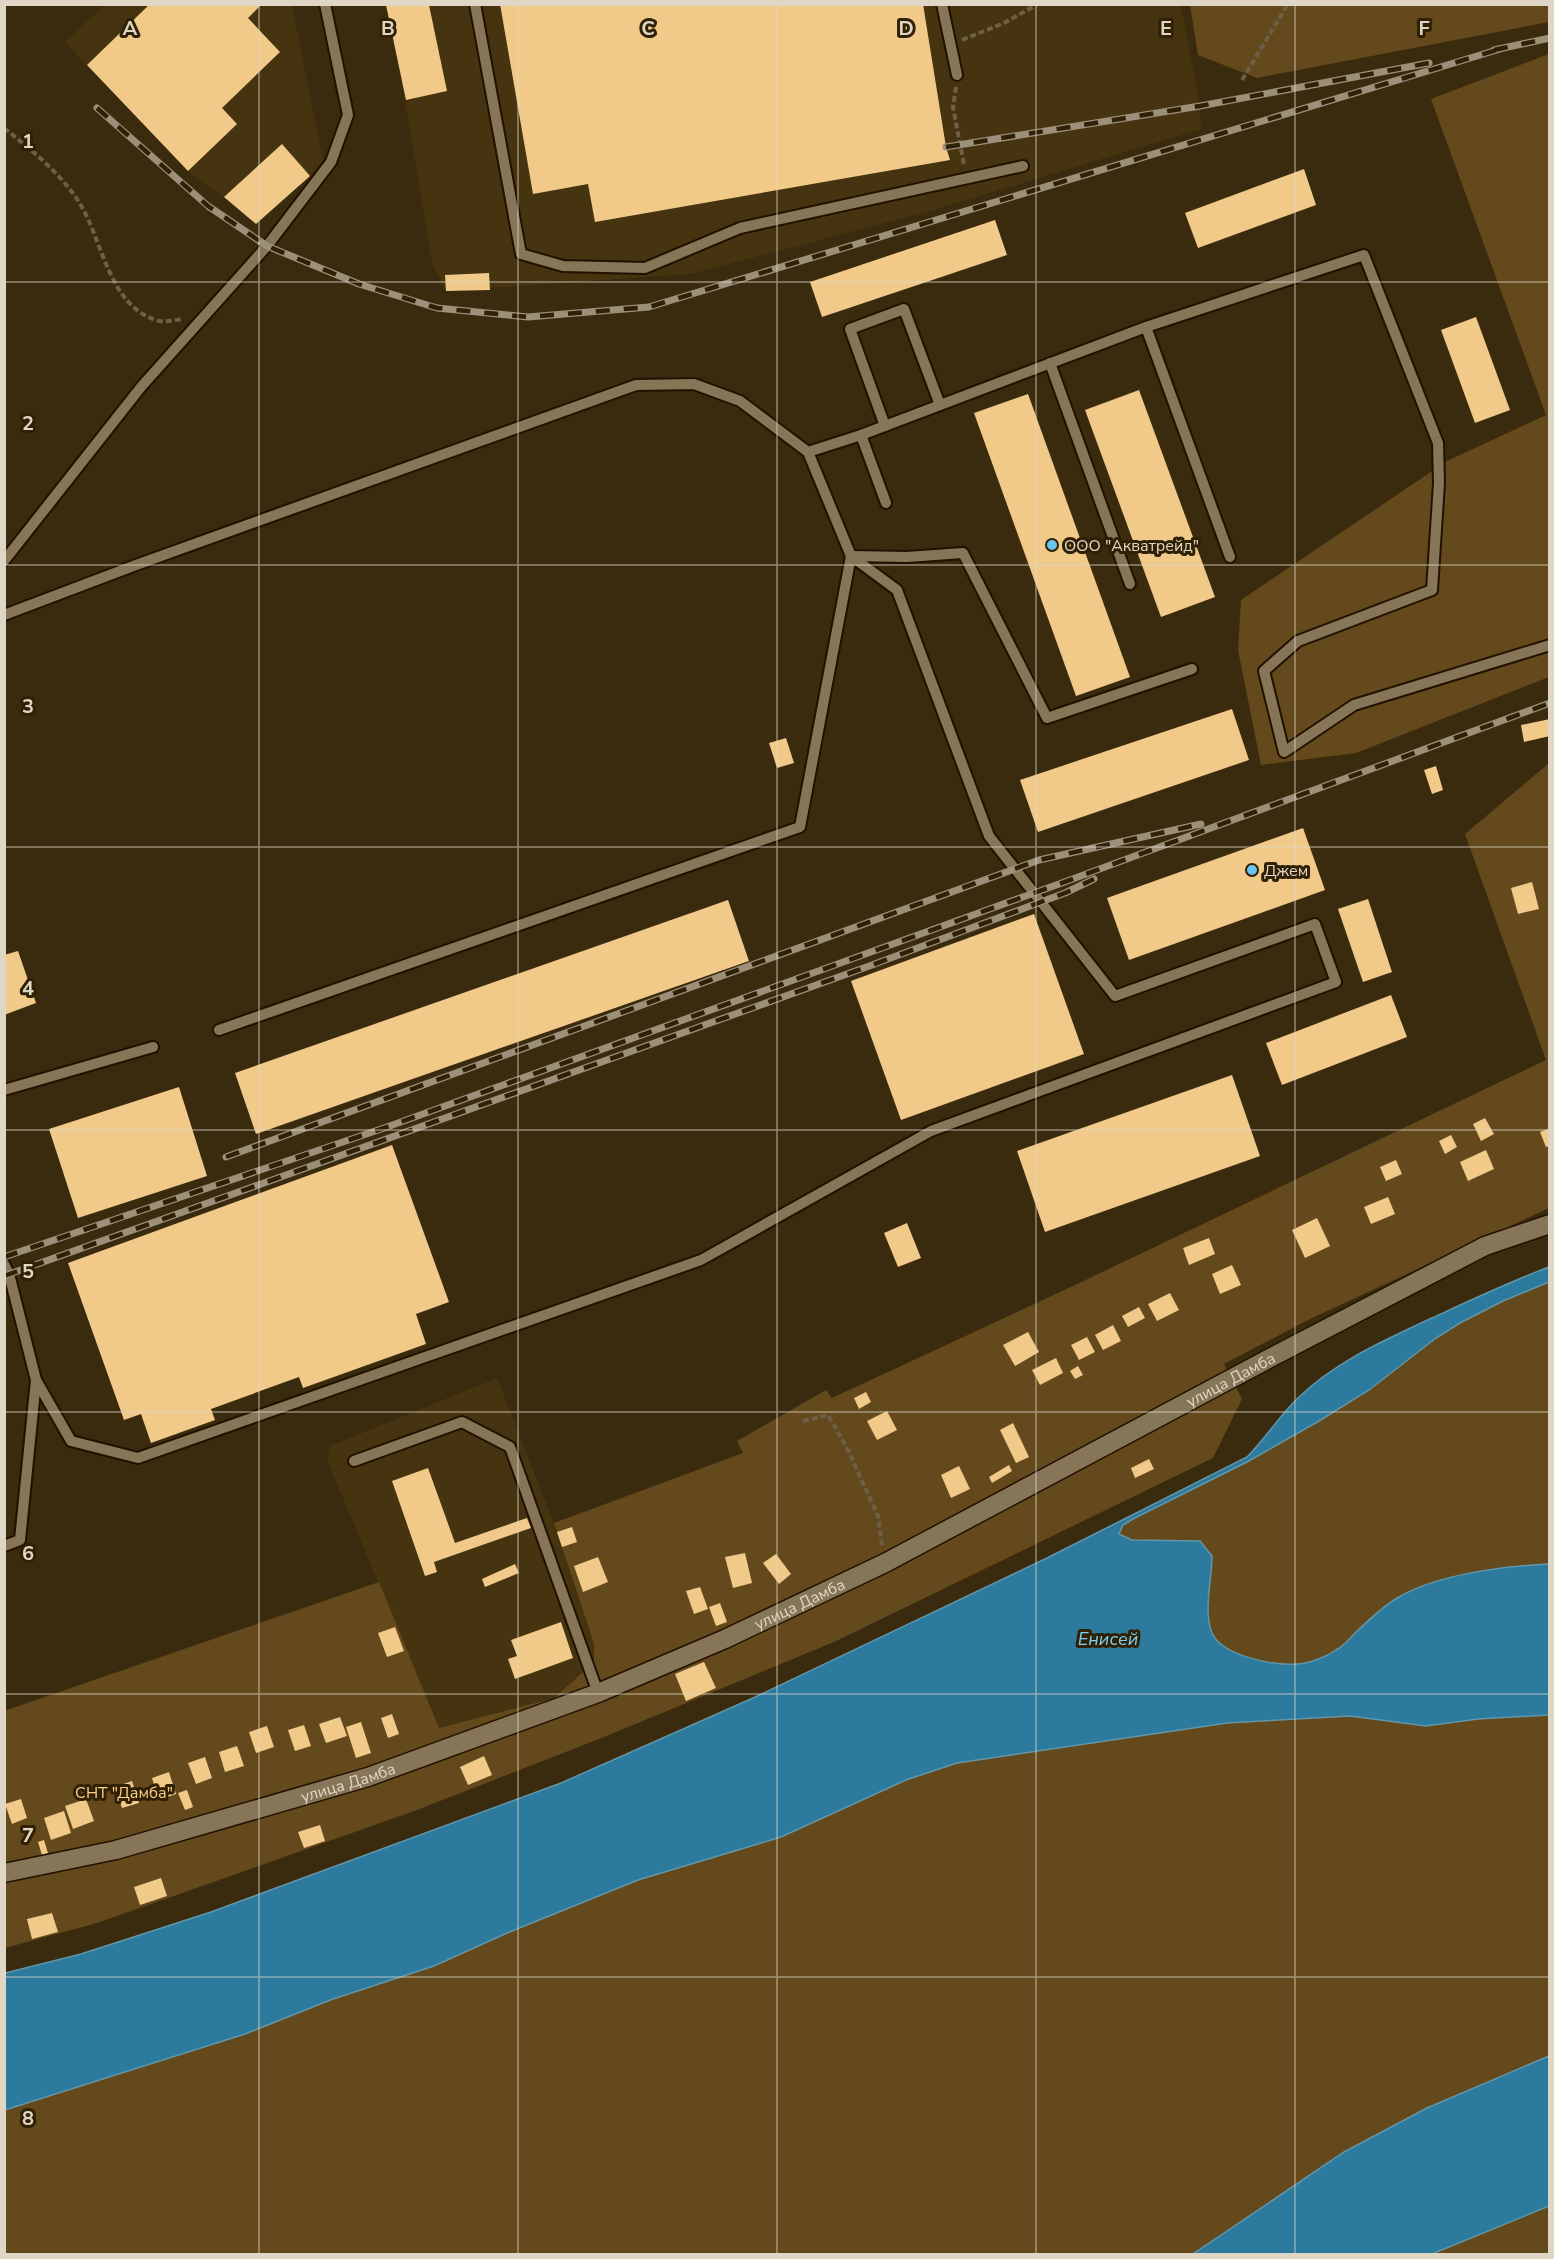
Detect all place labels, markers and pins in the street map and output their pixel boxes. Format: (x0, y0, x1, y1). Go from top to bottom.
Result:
place label: ООО "Акватрейд" (1064, 535, 1199, 557)
marker: ООО "Акватрейд" (1045, 538, 1059, 552)
place label: Джем (1264, 860, 1308, 882)
marker: Джем (1245, 863, 1259, 877)

